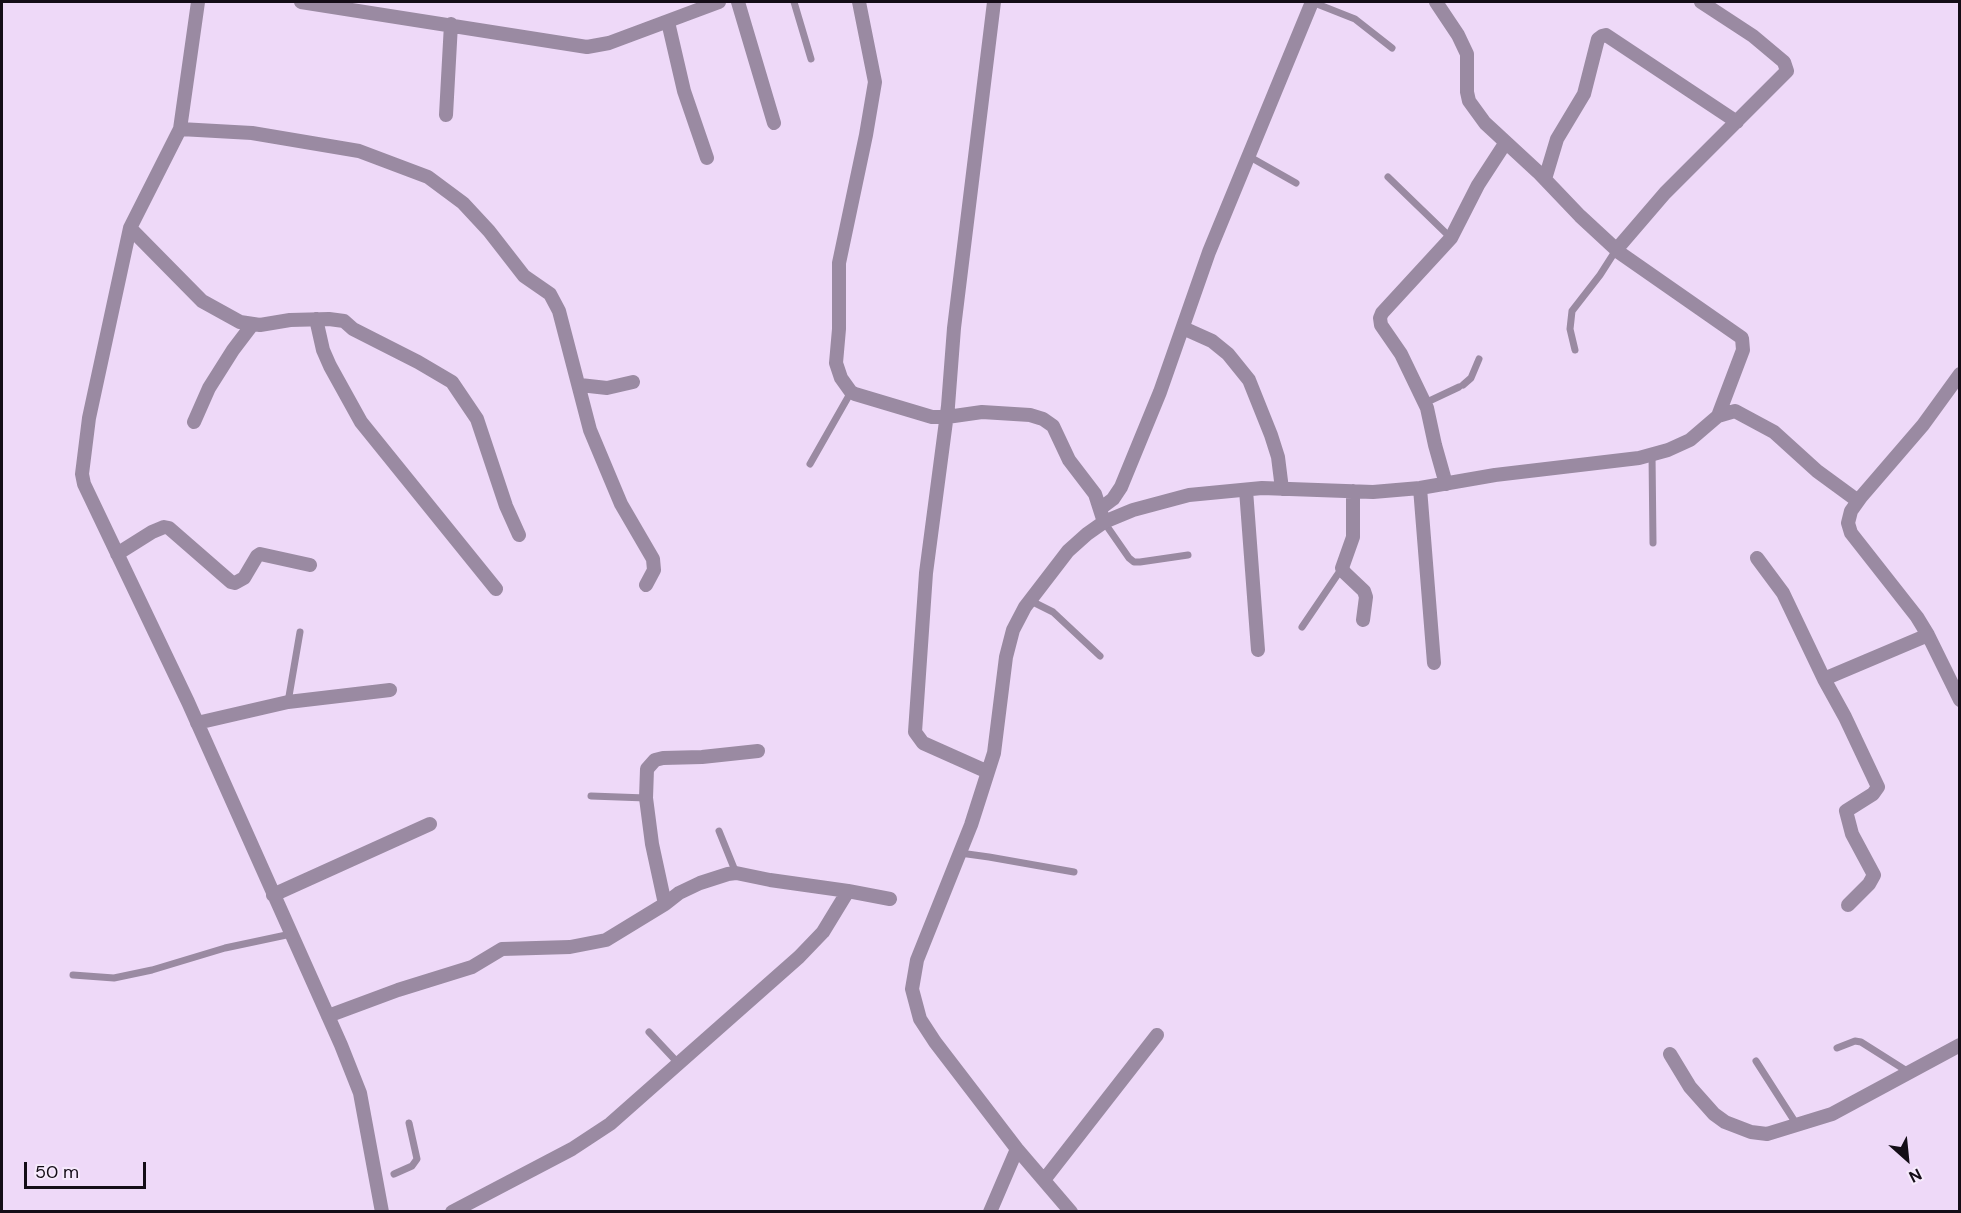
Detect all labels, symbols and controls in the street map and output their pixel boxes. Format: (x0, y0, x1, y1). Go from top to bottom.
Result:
north arrow (1877, 1129, 1937, 1189)
scale bar (27, 1150, 148, 1188)
text: 50 m (35, 1160, 79, 1184)
text: N (1905, 1163, 1925, 1187)

